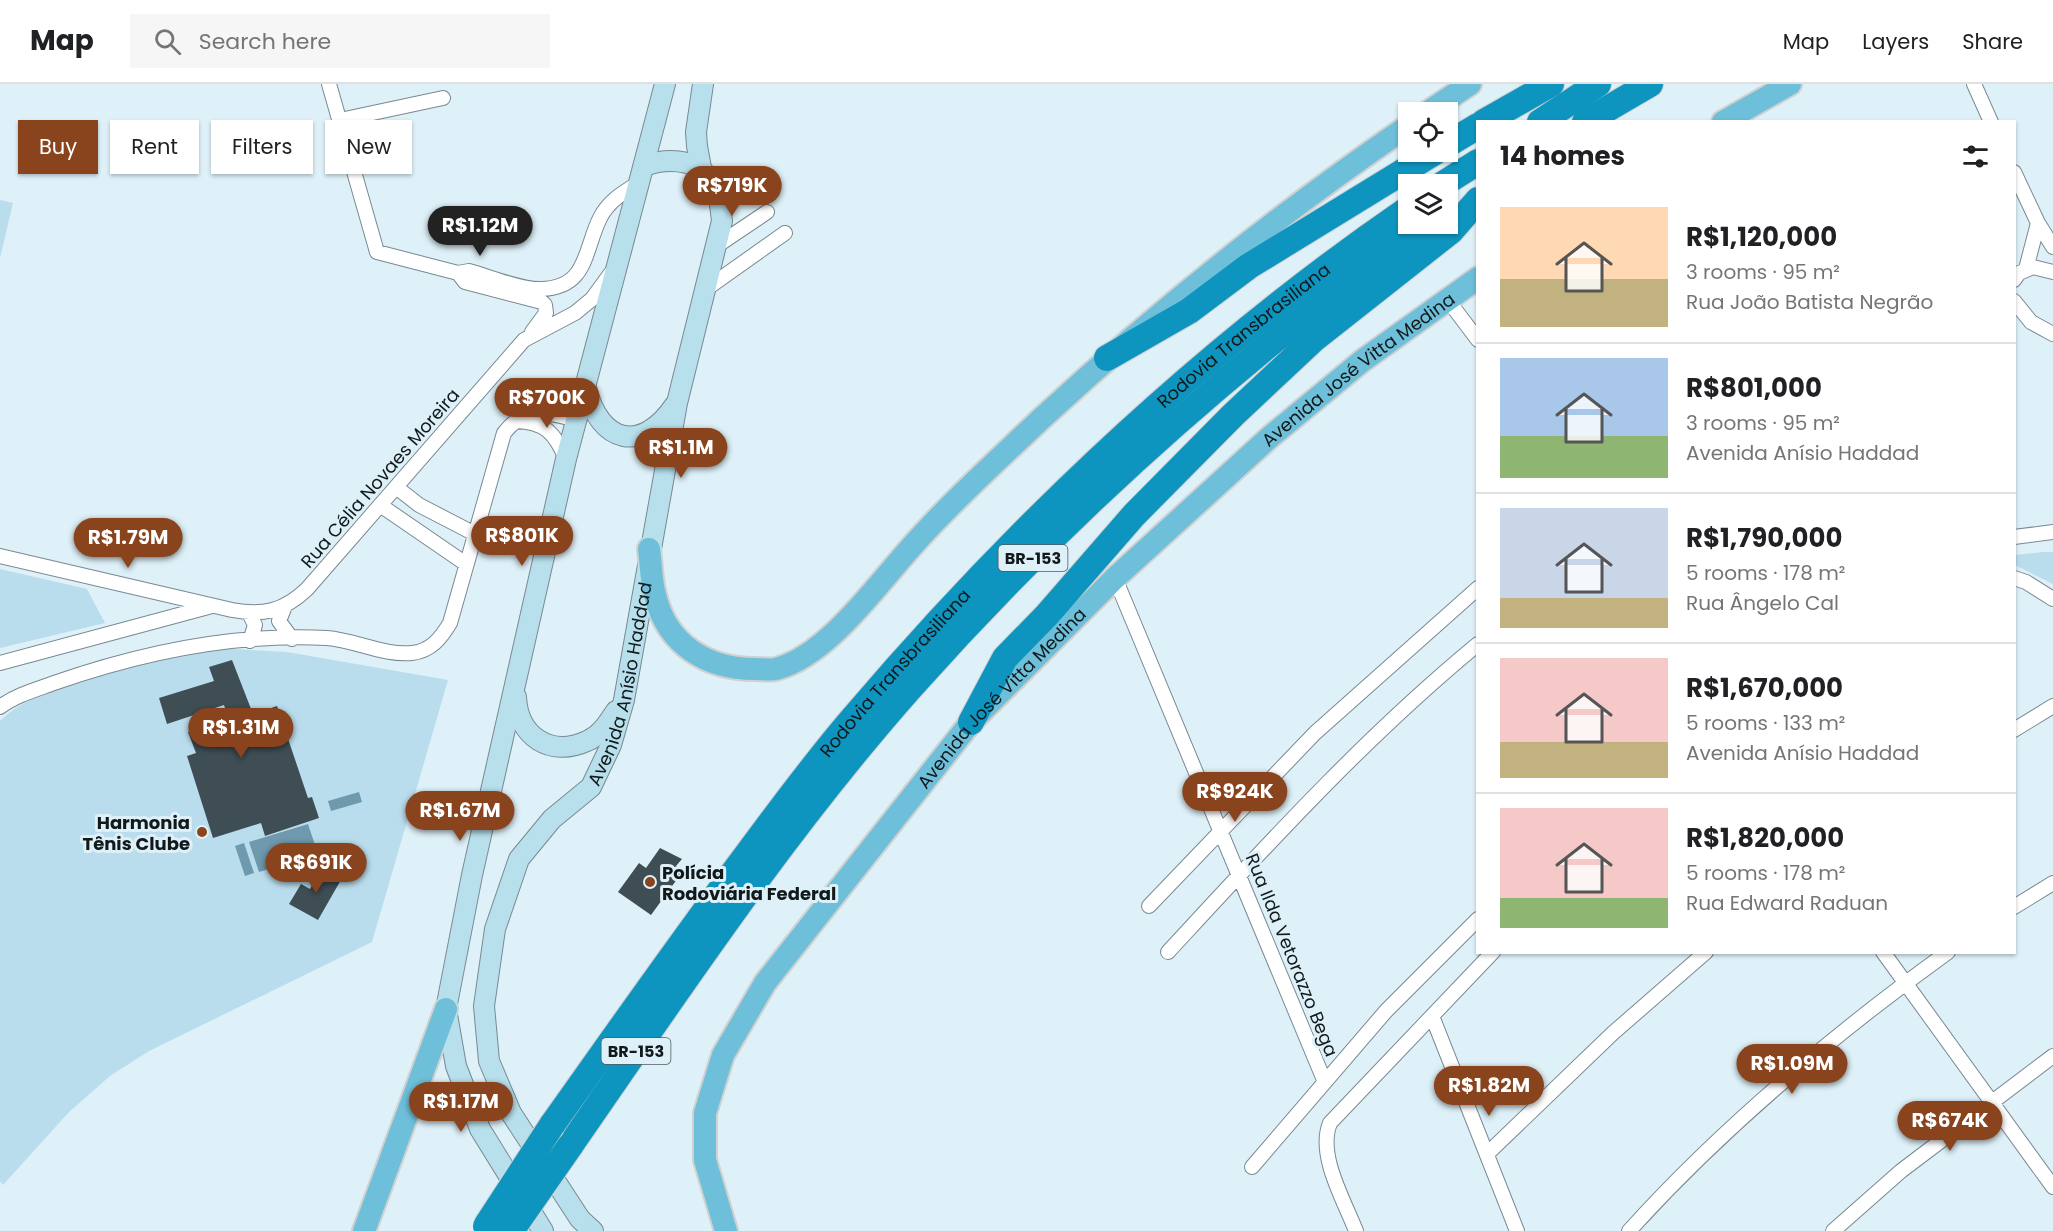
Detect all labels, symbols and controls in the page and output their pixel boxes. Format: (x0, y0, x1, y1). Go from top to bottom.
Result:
search box (130, 14, 550, 68)
text: Map (30, 21, 94, 60)
icon: search (151, 25, 184, 58)
text: Search here (199, 26, 331, 57)
text: Map (1783, 27, 1829, 56)
text: Layers (1862, 27, 1929, 56)
text: Share (1962, 27, 2023, 56)
map controls (1398, 102, 1458, 234)
button: locate (1398, 102, 1458, 162)
chip: Buy (18, 120, 98, 174)
chip: Rent (110, 120, 199, 174)
chip: Filters (211, 120, 313, 174)
chip: New (325, 120, 412, 174)
text: 14 homes (1500, 138, 1625, 174)
icon: filters (1959, 140, 1992, 173)
pin: R$719K (683, 166, 781, 217)
text: R$719K (697, 171, 767, 199)
button: layers (1398, 174, 1458, 234)
pin: R$1.12M (425, 206, 535, 257)
text: R$1.12M (442, 211, 518, 239)
text: R$1,120,000 (1686, 219, 1837, 255)
icon: home (1548, 231, 1620, 303)
street label: Rodovia Transbrasiliana (1151, 257, 1335, 413)
text: 3 rooms · 95 m² (1686, 258, 1840, 286)
street label: Avenida José Vitta Medina (1256, 286, 1460, 452)
text: Rua João Batista Negrão (1686, 288, 1933, 316)
text: R$801,000 (1686, 370, 1822, 406)
pin: R$700K (498, 378, 596, 429)
icon: home (1548, 382, 1620, 454)
street label: Rua Célia Novaes Moreira (295, 383, 465, 573)
text: R$700K (509, 383, 585, 411)
text: 3 rooms · 95 m² (1686, 409, 1840, 437)
pin: R$1.1M (632, 428, 730, 479)
text: R$1.1M (648, 433, 714, 461)
text: Avenida Anísio Haddad (1686, 439, 1919, 467)
pin: R$801K (473, 516, 571, 567)
pin: R$1.79M (73, 518, 183, 569)
text: R$1,790,000 (1686, 520, 1842, 556)
text: R$801K (485, 521, 559, 549)
text: R$1.79M (88, 523, 168, 551)
icon: home (1548, 532, 1620, 604)
road number: BR-153 (998, 545, 1068, 571)
text: 5 rooms · 178 m² (1686, 559, 1845, 587)
street label: Avenida Anísio Haddad (581, 580, 657, 790)
street label: Rodovia Transbrasiliana (813, 583, 976, 762)
text: Rua Ângelo Cal (1686, 589, 1839, 617)
street label: Avenida José Vitta Medina (911, 602, 1091, 793)
text: R$1,670,000 (1686, 670, 1843, 706)
icon: home (1548, 682, 1620, 754)
pin: R$1.31M (186, 708, 296, 759)
text: 5 rooms · 133 m² (1686, 709, 1845, 737)
text: R$1.31M (202, 713, 280, 741)
text: Avenida Anísio Haddad (1686, 739, 1919, 767)
pin: R$924K (1186, 772, 1284, 823)
text: R$924K (1196, 777, 1274, 805)
pin: R$1.67M (405, 791, 515, 842)
text: R$1.67M (419, 796, 501, 824)
place label: Harmonia Tênis Clube (83, 810, 190, 856)
text: R$1,820,000 (1686, 820, 1844, 856)
marker: Harmonia Tênis Clube (195, 825, 209, 839)
icon: home (1548, 832, 1620, 904)
pin: R$691K (267, 843, 365, 894)
text: R$691K (280, 848, 352, 876)
street label: Rua Ilda Vetorazzo Bega (1240, 850, 1344, 1060)
text: 5 rooms · 178 m² (1686, 859, 1845, 887)
place label: Polícia Rodoviária Federal (662, 860, 836, 906)
marker: Polícia Rodoviária Federal (643, 875, 657, 889)
text: Rua Edward Raduan (1686, 889, 1888, 917)
road number: BR-153 (602, 1038, 670, 1064)
pin: R$1.09M (1737, 1044, 1847, 1095)
text: R$1.09M (1750, 1049, 1834, 1077)
pin: R$1.82M (1434, 1066, 1544, 1117)
text: R$1.82M (1448, 1071, 1530, 1099)
pin: R$1.17M (406, 1082, 516, 1133)
text: R$1.17M (423, 1087, 499, 1115)
pin: R$674K (1901, 1101, 1999, 1152)
text: R$674K (1911, 1106, 1989, 1134)

